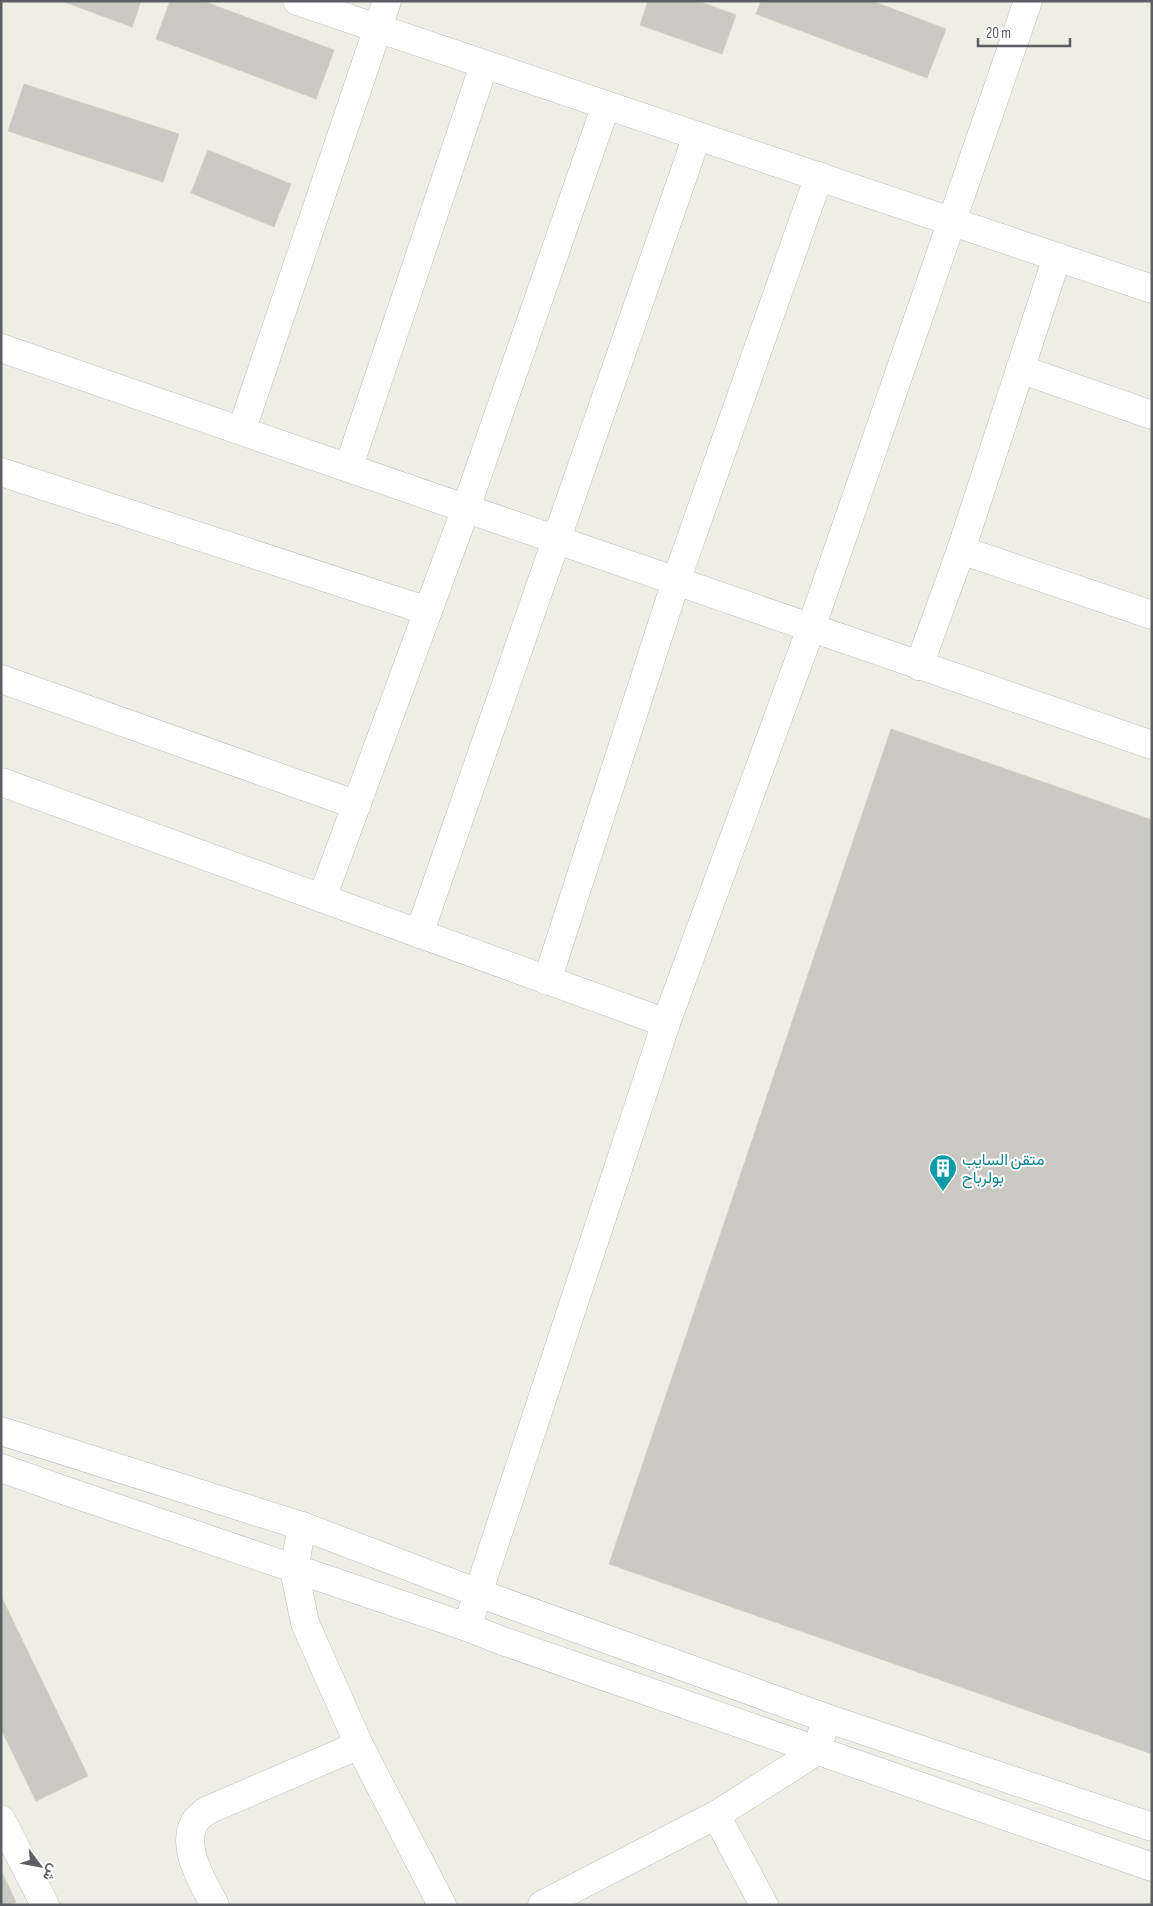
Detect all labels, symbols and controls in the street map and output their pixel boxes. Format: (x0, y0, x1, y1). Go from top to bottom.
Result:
scale bar (978, 15, 1070, 47)
text: 20 m (986, 24, 1011, 43)
place label: متقن السايب بولرباح (962, 1151, 1045, 1189)
building icon: متقن السايب بولرباح (928, 1153, 958, 1192)
north arrow (15, 1841, 65, 1891)
text: ش (39, 1861, 62, 1884)

